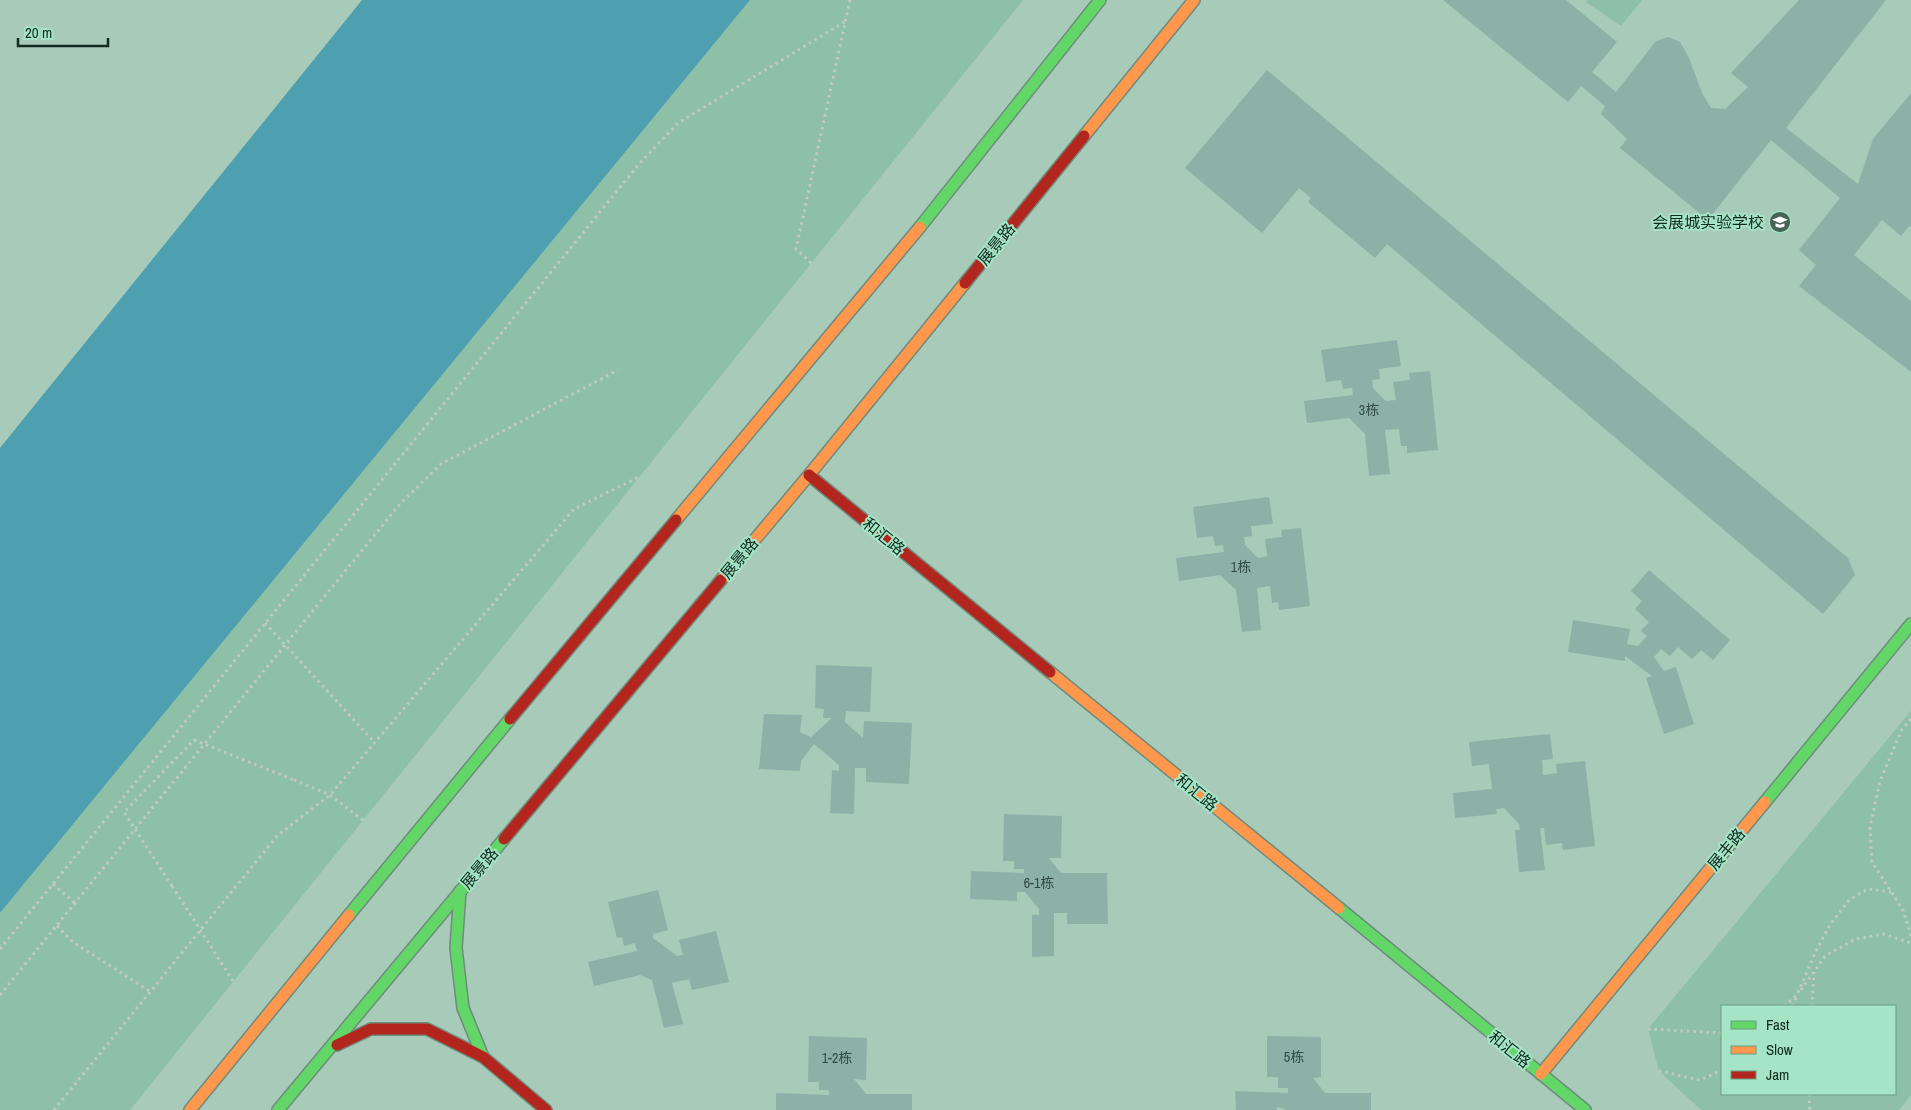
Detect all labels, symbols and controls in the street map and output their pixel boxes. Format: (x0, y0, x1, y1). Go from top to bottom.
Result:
scale bar (18, 15, 108, 47)
text: 20 m (25, 22, 52, 43)
school or university icon: 会展城实验学校 (1768, 210, 1792, 234)
place label: 会展城实验学校 (1652, 211, 1764, 233)
street label: 展景路 (972, 218, 1020, 270)
house number: 3栋 (1359, 401, 1379, 419)
street label: 和汇路 (858, 512, 910, 560)
street label: 展景路 (715, 533, 763, 583)
house number: 1栋 (1231, 558, 1251, 576)
street label: 和汇路 (1171, 768, 1223, 816)
street label: 展丰路 (1702, 823, 1750, 875)
street label: 展景路 (455, 843, 503, 893)
house number: 6-1栋 (1024, 874, 1054, 892)
legend (1721, 1005, 1896, 1095)
text: Fast (1766, 1014, 1790, 1035)
street label: 和汇路 (1484, 1025, 1536, 1073)
text: Slow (1766, 1039, 1793, 1060)
house number: 5栋 (1284, 1048, 1304, 1066)
house number: 1-2栋 (822, 1049, 852, 1067)
text: Jam (1766, 1064, 1789, 1085)

